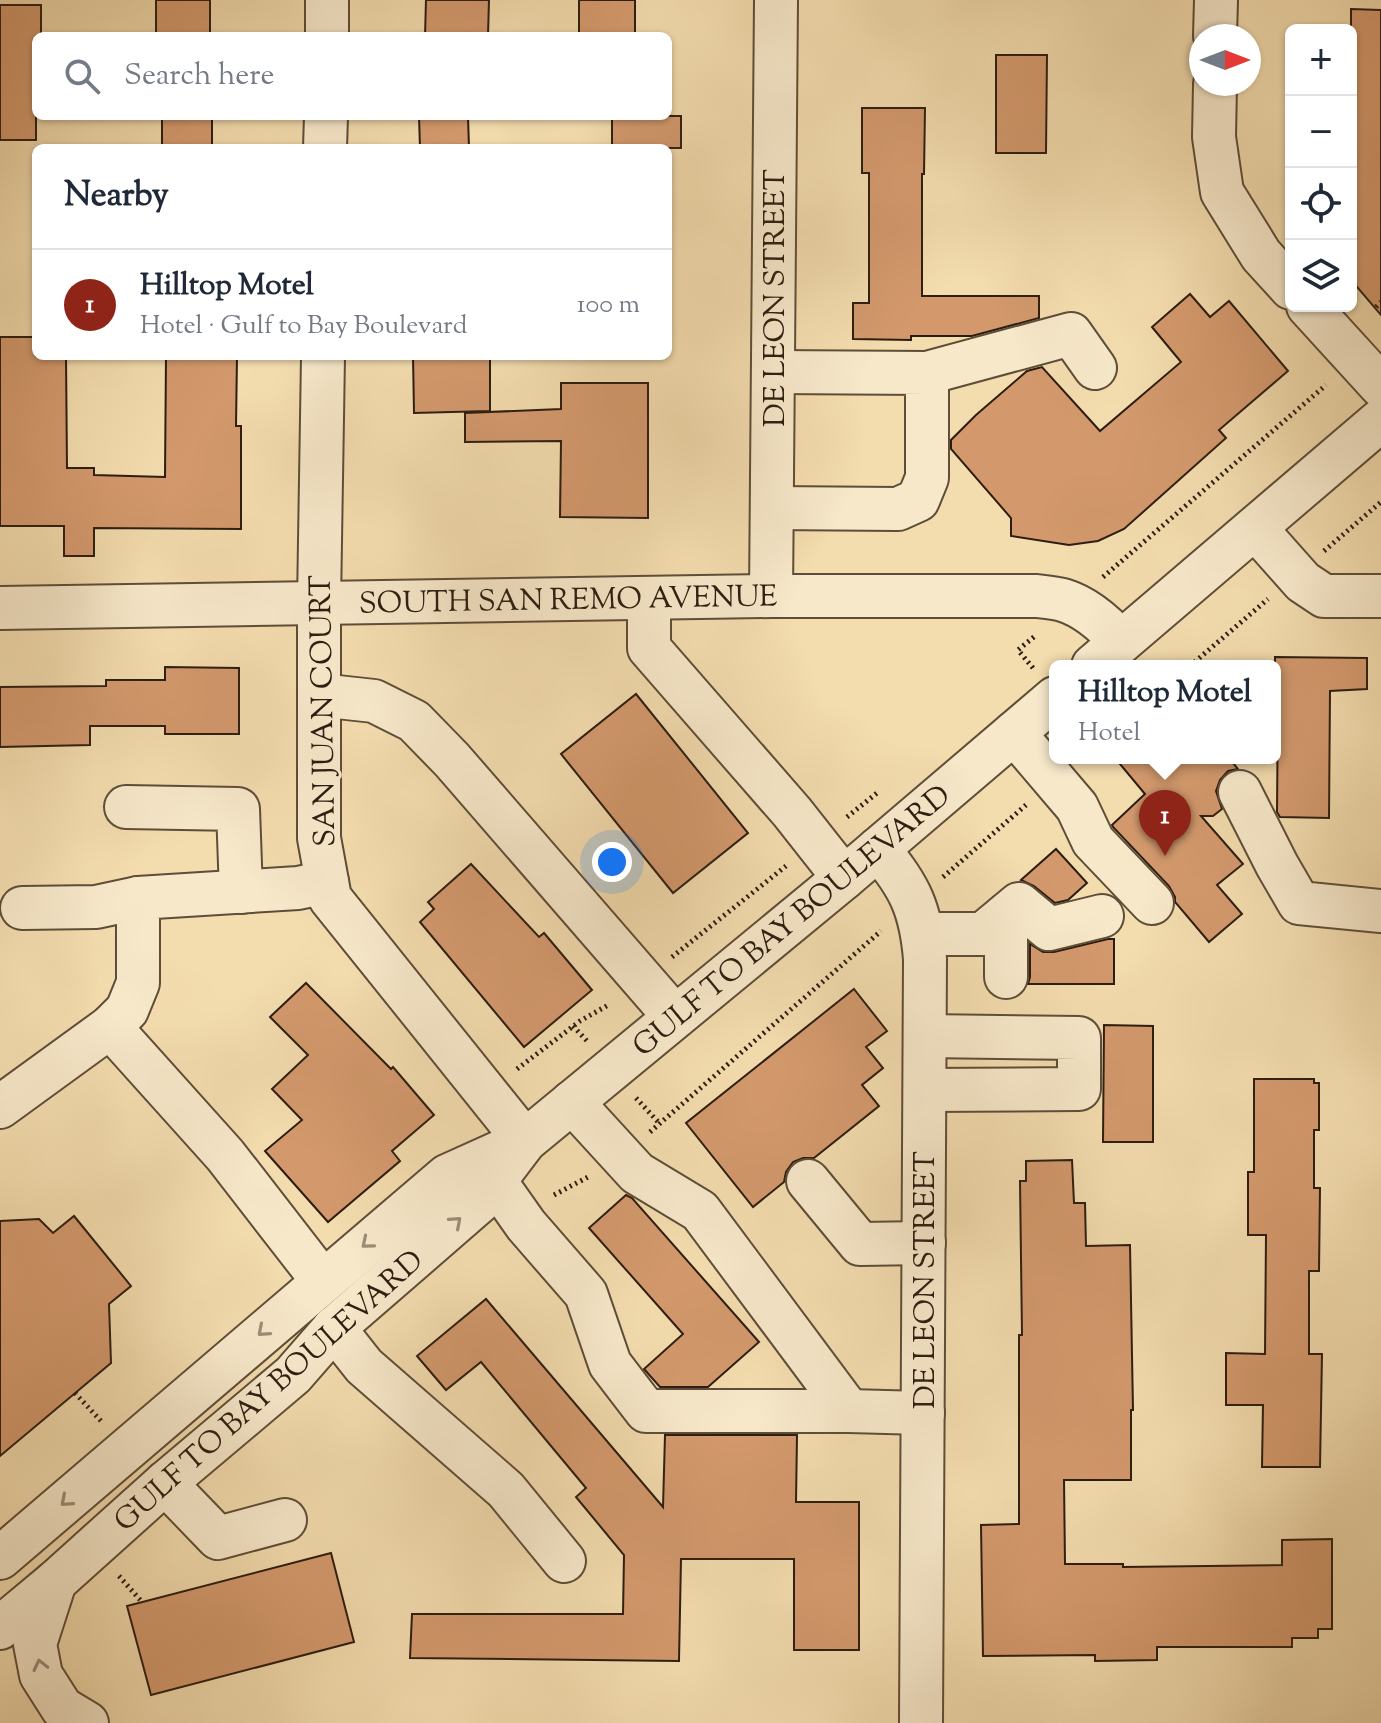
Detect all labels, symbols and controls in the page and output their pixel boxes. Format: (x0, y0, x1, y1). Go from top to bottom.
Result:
north arrow (1189, 24, 1261, 96)
map controls (1285, 24, 1357, 312)
button: + (1285, 24, 1357, 96)
search box (32, 32, 672, 120)
icon: search (60, 54, 104, 98)
text: Search here (124, 55, 274, 98)
button: − (1285, 96, 1357, 168)
button: locate (1285, 168, 1357, 240)
street label: DE LEON STREET (755, 169, 798, 427)
text: Nearby (64, 172, 169, 221)
button: layers (1285, 240, 1357, 312)
text: Hilltop Motel (140, 265, 314, 308)
text: 1 (86, 287, 94, 324)
text: 100 m (577, 287, 640, 324)
text: Hotel · Gulf to Bay Boulevard (140, 308, 468, 345)
street label: SAN JUAN COURT (301, 575, 348, 847)
street label: SOUTH SAN REMO AVENUE (358, 576, 778, 627)
popup (1049, 660, 1281, 764)
text: Hilltop Motel (1078, 672, 1252, 715)
text: Hotel (1078, 715, 1141, 752)
street label: GULF TO BAY BOULEVARD (624, 776, 961, 1068)
pin: 1 (1139, 790, 1191, 856)
your location (592, 842, 632, 882)
street label: DE LEON STREET (905, 1151, 948, 1409)
one-way arrow (447, 1217, 462, 1232)
one-way arrow (362, 1233, 376, 1248)
street label: GULF TO BAY BOULEVARD (105, 1241, 434, 1543)
one-way arrow (258, 1321, 273, 1336)
one-way arrow (61, 1491, 76, 1505)
one-way arrow (32, 1658, 49, 1672)

